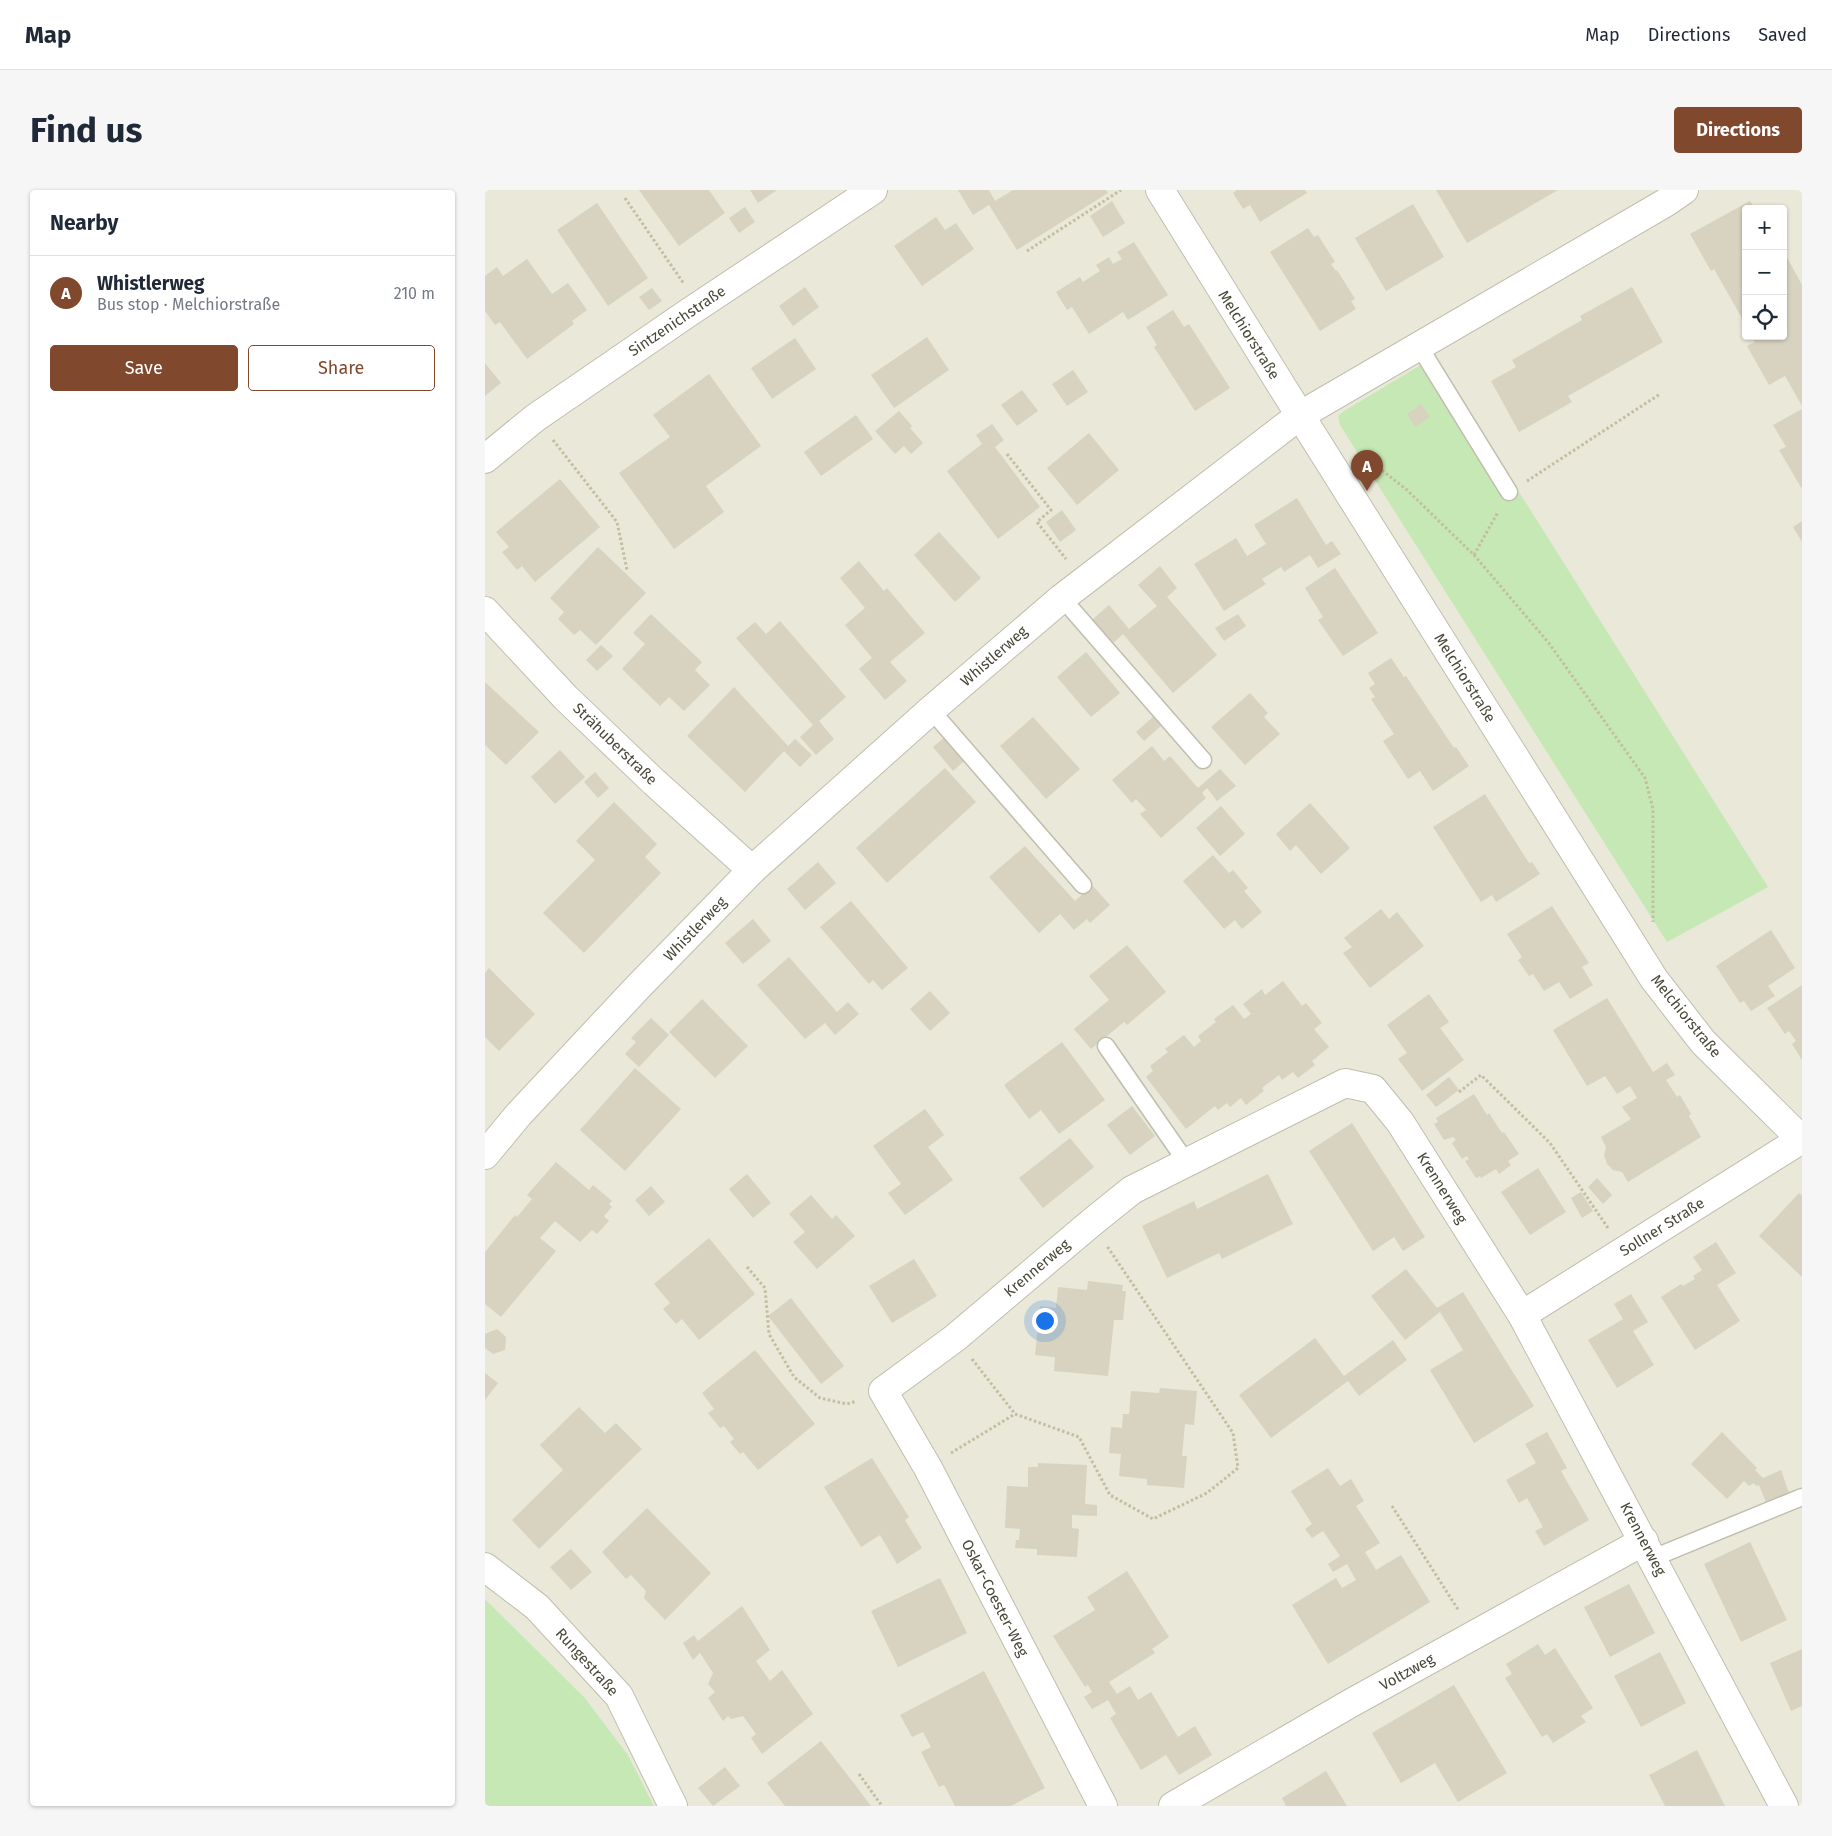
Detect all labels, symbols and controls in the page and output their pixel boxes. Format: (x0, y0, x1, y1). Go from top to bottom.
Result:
text: Map (25, 21, 71, 49)
text: Map (1585, 24, 1620, 46)
text: Directions (1648, 24, 1730, 46)
text: Saved (1758, 24, 1807, 46)
button: Directions (1674, 107, 1802, 153)
text: Find us (30, 109, 142, 151)
map controls (1742, 205, 1787, 340)
button: + (1742, 205, 1787, 250)
text: Nearby (50, 210, 118, 236)
button: − (1742, 250, 1787, 295)
text: Whistlerweg (97, 272, 205, 295)
street label: Sintzenichstraße (625, 282, 729, 360)
text: A (61, 284, 71, 303)
text: 210 m (394, 284, 435, 303)
street label: Melchiorstraße (1214, 287, 1284, 383)
text: Bus stop · Melchiorstraße (97, 295, 280, 314)
button: locate (1742, 295, 1787, 340)
button: Save (50, 345, 238, 391)
button: Share (248, 345, 435, 391)
pin: A (1351, 450, 1383, 491)
street label: Whistlerweg (957, 622, 1031, 690)
street label: Melchiorstraße (1430, 630, 1500, 726)
street label: Strähuberstraße (569, 699, 661, 789)
street label: Whistlerweg (660, 893, 730, 965)
street label: Melchiorstraße (1647, 971, 1725, 1061)
street label: Krennerweg (1413, 1149, 1471, 1227)
street label: Sollner Straße (1616, 1194, 1708, 1260)
street label: Krennerweg (1000, 1235, 1074, 1301)
your location (1032, 1308, 1058, 1334)
street label: Krennerweg (1616, 1499, 1670, 1579)
street label: Oskar-Coester-Weg (958, 1536, 1032, 1660)
street label: Rungestraße (552, 1624, 622, 1700)
street label: Voltzweg (1376, 1650, 1438, 1694)

